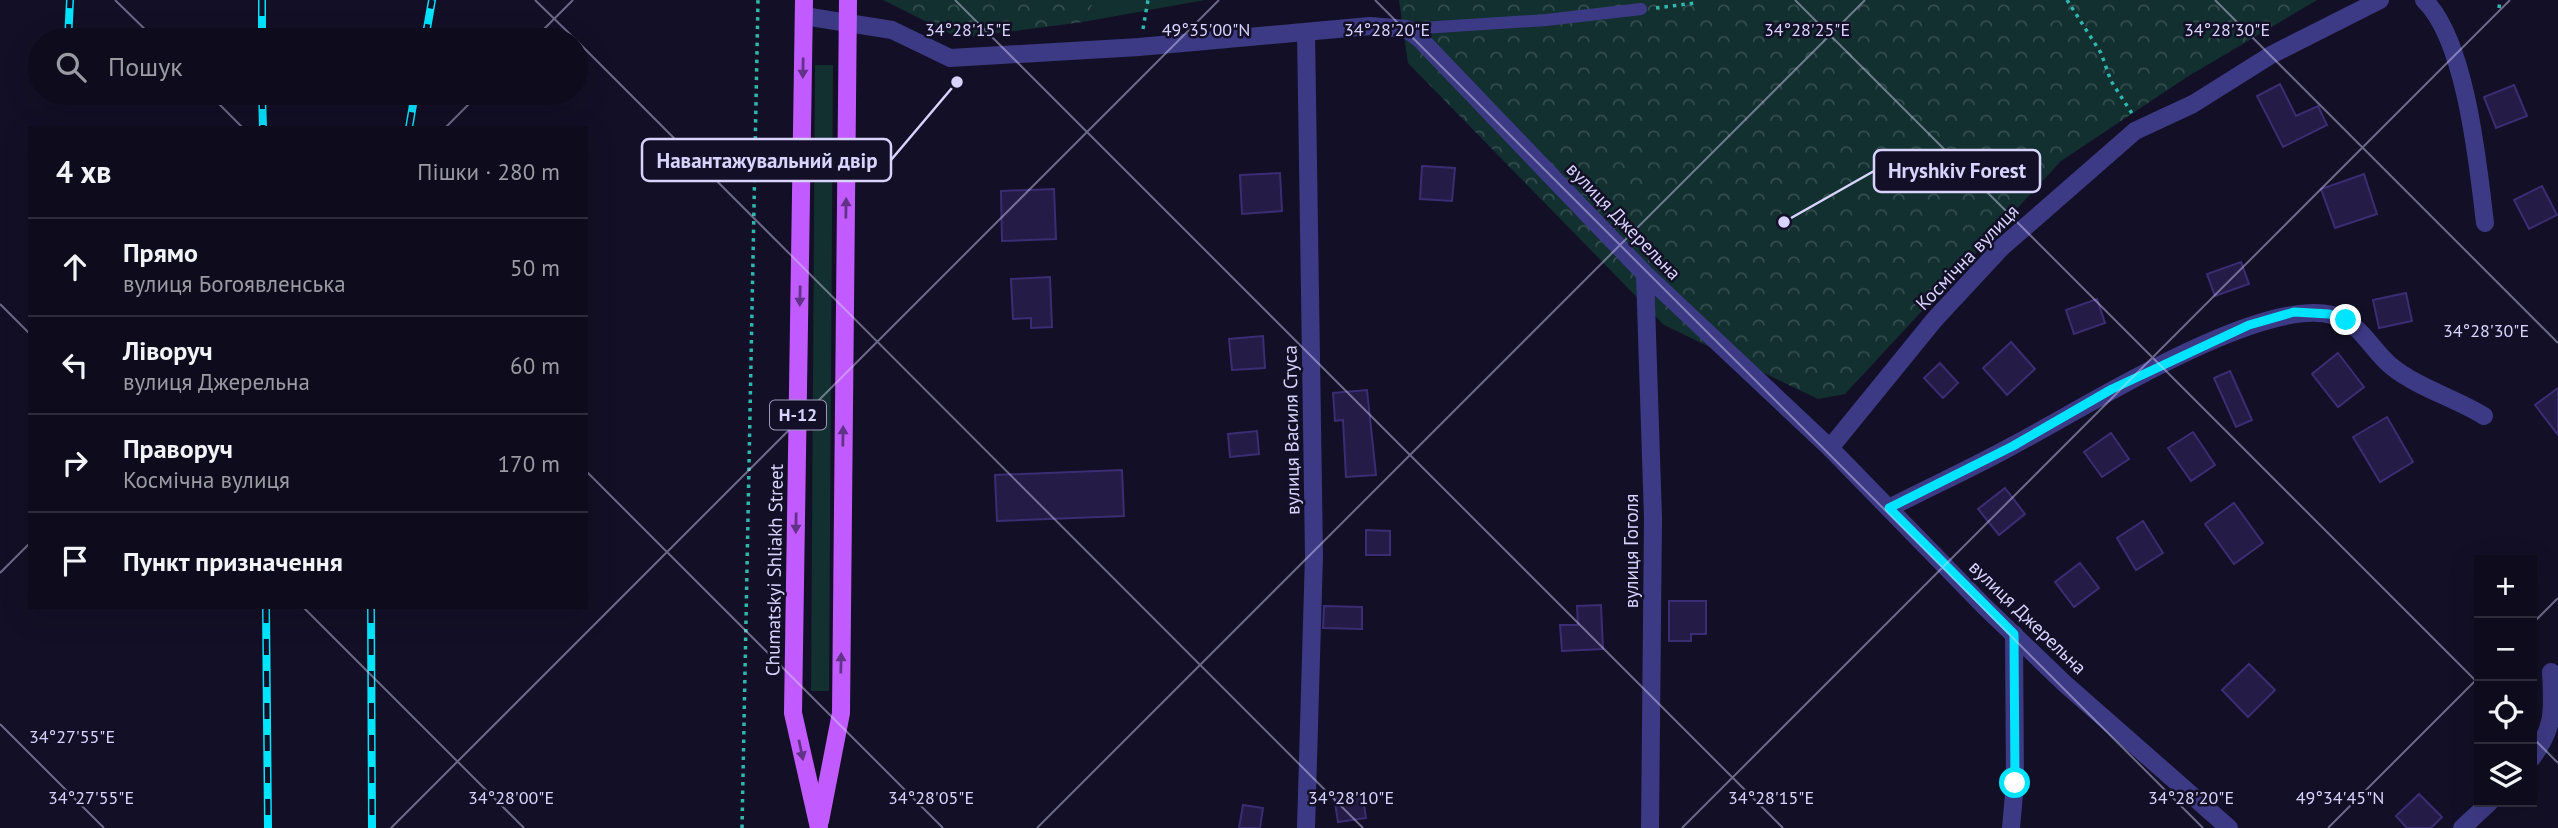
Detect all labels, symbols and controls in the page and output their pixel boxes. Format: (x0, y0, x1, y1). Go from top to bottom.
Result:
text: 34°28'15"E (925, 18, 1011, 41)
text: 49°35'00"N (1162, 18, 1250, 41)
text: 34°28'20"E (1344, 18, 1430, 41)
text: 34°28'25"E (1764, 18, 1850, 41)
text: 34°28'30"E (2184, 18, 2270, 41)
search box (28, 28, 588, 105)
icon: search (52, 48, 90, 86)
text: Пошук (108, 50, 183, 83)
one-way arrow (797, 57, 809, 79)
callout: Навантажувальний двір (642, 139, 891, 181)
text: Навантажувальний двір (656, 147, 878, 174)
callout: Hryshkiv Forest (1874, 150, 2040, 192)
text: 4 хв (56, 152, 112, 191)
text: Пішки · 280 m (417, 157, 560, 186)
street label: вулиця Джерельна (1562, 157, 1686, 285)
text: Hryshkiv Forest (1888, 157, 2027, 184)
one-way arrow (840, 197, 852, 219)
street label: Космічна вулиця (1910, 199, 2024, 315)
text: Прямо (123, 236, 198, 269)
icon: ahead (56, 248, 94, 286)
text: 50 m (510, 253, 560, 282)
text: вулиця Богоявленська (123, 269, 346, 298)
one-way arrow (794, 285, 806, 307)
route end (2330, 304, 2361, 335)
text: 34°28'30"E (2443, 319, 2529, 342)
text: Ліворуч (123, 334, 213, 367)
street label: вулиця Василя Стуса (1278, 345, 1304, 515)
icon: left (56, 346, 94, 384)
text: 60 m (510, 351, 560, 380)
text: вулиця Джерельна (123, 367, 310, 396)
road number: Н-12 (770, 400, 826, 430)
one-way arrow (838, 425, 849, 447)
text: Праворуч (123, 432, 233, 465)
icon: right (56, 444, 94, 482)
text: 170 m (498, 449, 560, 478)
street label: Chumatskyi Shliakh Street (760, 463, 788, 676)
text: Космічна вулиця (123, 465, 290, 494)
street label: вулиця Гоголя (1619, 494, 1643, 608)
one-way arrow (790, 512, 802, 534)
icon: arrive (56, 542, 94, 580)
text: Пункт призначення (123, 545, 343, 578)
street label: вулиця Джерельна (1964, 555, 2092, 679)
map controls (2474, 555, 2537, 807)
button: + (2474, 555, 2537, 618)
button: − (2474, 618, 2537, 681)
one-way arrow (835, 652, 847, 674)
button: locate (2474, 681, 2537, 744)
text: 34°27'55"E (29, 725, 115, 748)
one-way arrow (796, 739, 807, 761)
button: layers (2474, 744, 2537, 807)
route start (1999, 767, 2030, 798)
text: 34°27'55"E (48, 786, 134, 809)
text: 34°28'00"E (468, 786, 554, 809)
text: 34°28'05"E (888, 786, 974, 809)
text: 34°28'10"E (1308, 786, 1394, 809)
text: 34°28'15"E (1728, 786, 1814, 809)
text: 34°28'20"E (2148, 786, 2234, 809)
text: 49°34'45"N (2296, 786, 2384, 809)

